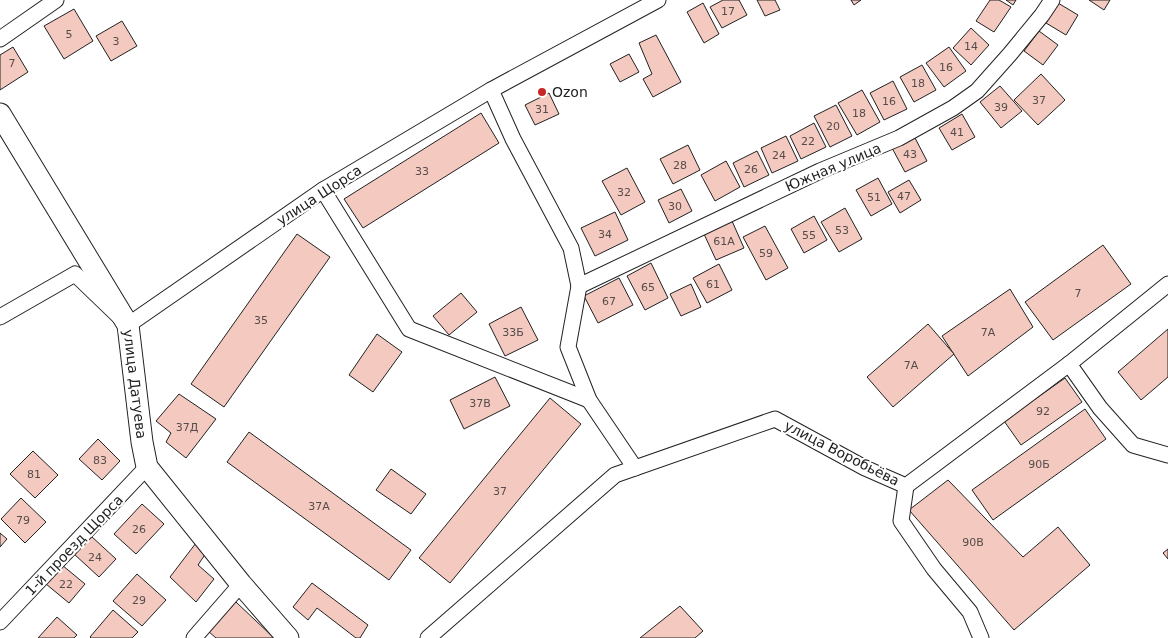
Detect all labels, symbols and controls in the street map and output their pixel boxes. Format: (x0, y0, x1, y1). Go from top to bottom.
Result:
house number: 17 (721, 5, 735, 18)
house number: 5 (66, 28, 73, 41)
house number: 3 (113, 35, 120, 48)
house number: 14 (964, 40, 978, 53)
house number: 7 (9, 57, 16, 70)
house number: 16 (939, 61, 953, 74)
house number: 18 (911, 77, 925, 90)
place label: Ozon (552, 84, 588, 100)
marker: Ozon (536, 86, 548, 98)
house number: 37 (1032, 94, 1046, 107)
house number: 16 (882, 95, 896, 108)
house number: 39 (994, 101, 1008, 114)
house number: 31 (535, 103, 549, 116)
house number: 18 (852, 107, 866, 120)
house number: 20 (826, 120, 840, 133)
house number: 41 (950, 126, 964, 139)
house number: 22 (801, 135, 815, 148)
street label: Южная улица (783, 140, 883, 194)
house number: 43 (903, 148, 917, 161)
house number: 24 (772, 149, 786, 162)
house number: 28 (673, 159, 687, 172)
street label: улица Щорса (274, 162, 364, 228)
house number: 26 (744, 163, 758, 176)
house number: 33 (415, 165, 429, 178)
house number: 32 (617, 186, 631, 199)
house number: 47 (897, 190, 911, 203)
house number: 51 (867, 191, 881, 204)
house number: 30 (668, 200, 682, 213)
house number: 53 (835, 224, 849, 237)
house number: 34 (598, 228, 612, 241)
house number: 55 (802, 229, 816, 242)
house number: 61А (713, 235, 735, 248)
house number: 59 (759, 247, 773, 260)
house number: 61 (706, 278, 720, 291)
house number: 65 (641, 281, 655, 294)
house number: 7 (1075, 287, 1082, 300)
house number: 67 (602, 295, 616, 308)
house number: 35 (254, 314, 268, 327)
house number: 33Б (502, 326, 524, 339)
house number: 7А (981, 326, 996, 339)
street label: улица Датуева (120, 328, 150, 440)
house number: 7А (904, 359, 919, 372)
house number: 37В (469, 397, 491, 410)
house number: 92 (1036, 405, 1050, 418)
street label: улица Воробьёва (782, 417, 902, 489)
house number: 37Д (176, 421, 199, 434)
house number: 83 (93, 454, 107, 467)
house number: 90Б (1028, 458, 1050, 471)
house number: 81 (27, 468, 41, 481)
house number: 37 (493, 485, 507, 498)
street label: 1-й проезд Щорса (22, 491, 126, 599)
house number: 37А (308, 500, 330, 513)
house number: 79 (16, 514, 30, 527)
house number: 26 (132, 523, 146, 536)
house number: 90В (962, 536, 984, 549)
house number: 24 (88, 551, 102, 564)
house number: 22 (59, 578, 73, 591)
house number: 29 (132, 594, 146, 607)

